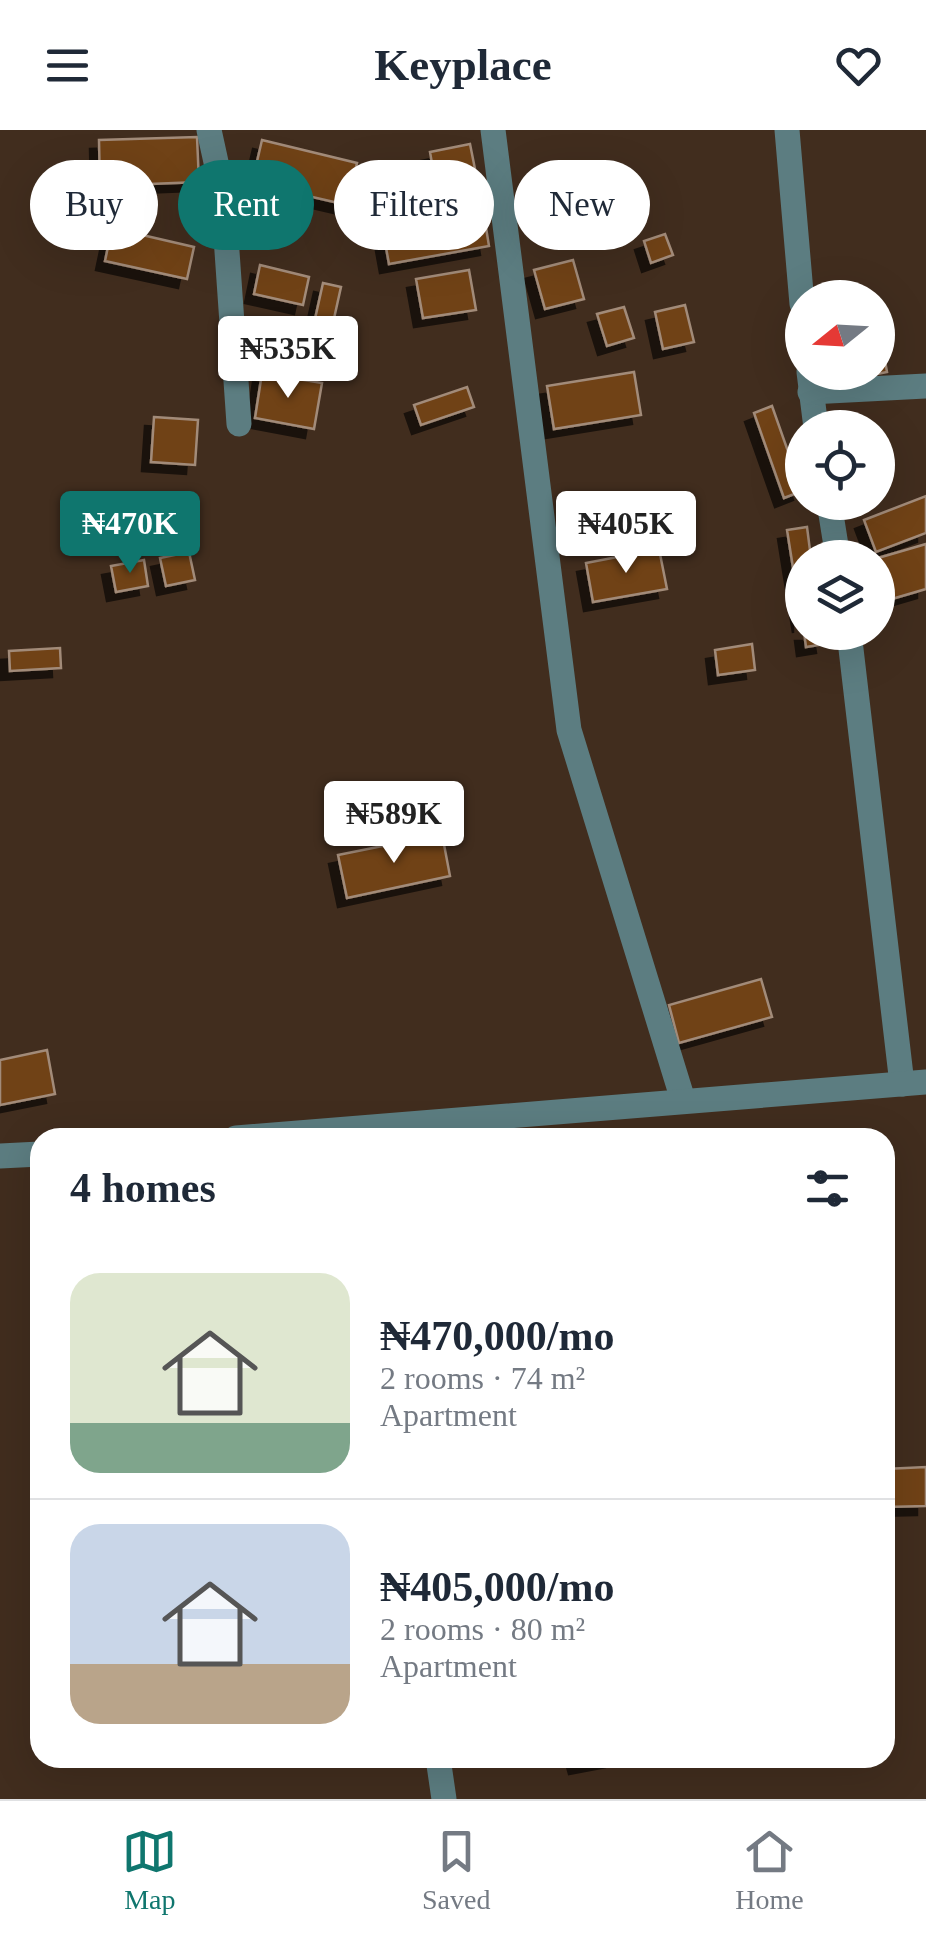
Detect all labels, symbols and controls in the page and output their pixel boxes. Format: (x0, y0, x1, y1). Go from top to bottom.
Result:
icon: menu (40, 38, 95, 93)
icon: heart (831, 38, 886, 93)
text: Keyplace (374, 40, 552, 90)
chip: Buy (30, 160, 158, 250)
chip: Rent (178, 160, 314, 250)
chip: Filters (334, 160, 494, 250)
chip: New (514, 160, 650, 250)
north arrow (785, 280, 895, 390)
map controls (785, 280, 895, 650)
pin: ₦535K (218, 316, 358, 401)
text: ₦535K (240, 330, 336, 366)
button: locate (785, 410, 895, 520)
pin: ₦470K (60, 491, 200, 576)
pin: ₦405K (556, 491, 696, 576)
text: ₦470K (82, 505, 178, 541)
text: ₦405K (578, 505, 674, 541)
button: layers (785, 540, 895, 650)
pin: ₦589K (324, 781, 464, 866)
text: ₦589K (346, 795, 442, 831)
icon: filters (800, 1161, 855, 1216)
text: 4 homes (70, 1165, 216, 1211)
icon: home (150, 1313, 270, 1433)
text: ₦470,000/mo (380, 1313, 615, 1359)
text: 2 rooms · 74 m² (380, 1360, 585, 1396)
text: Apartment (380, 1397, 517, 1433)
icon: home (150, 1564, 270, 1684)
text: ₦405,000/mo (380, 1564, 615, 1610)
text: 2 rooms · 80 m² (380, 1611, 585, 1647)
text: Apartment (380, 1648, 517, 1684)
tab: Map (122, 1824, 177, 1916)
tab: Saved (422, 1824, 490, 1916)
tab: Home (735, 1824, 804, 1916)

